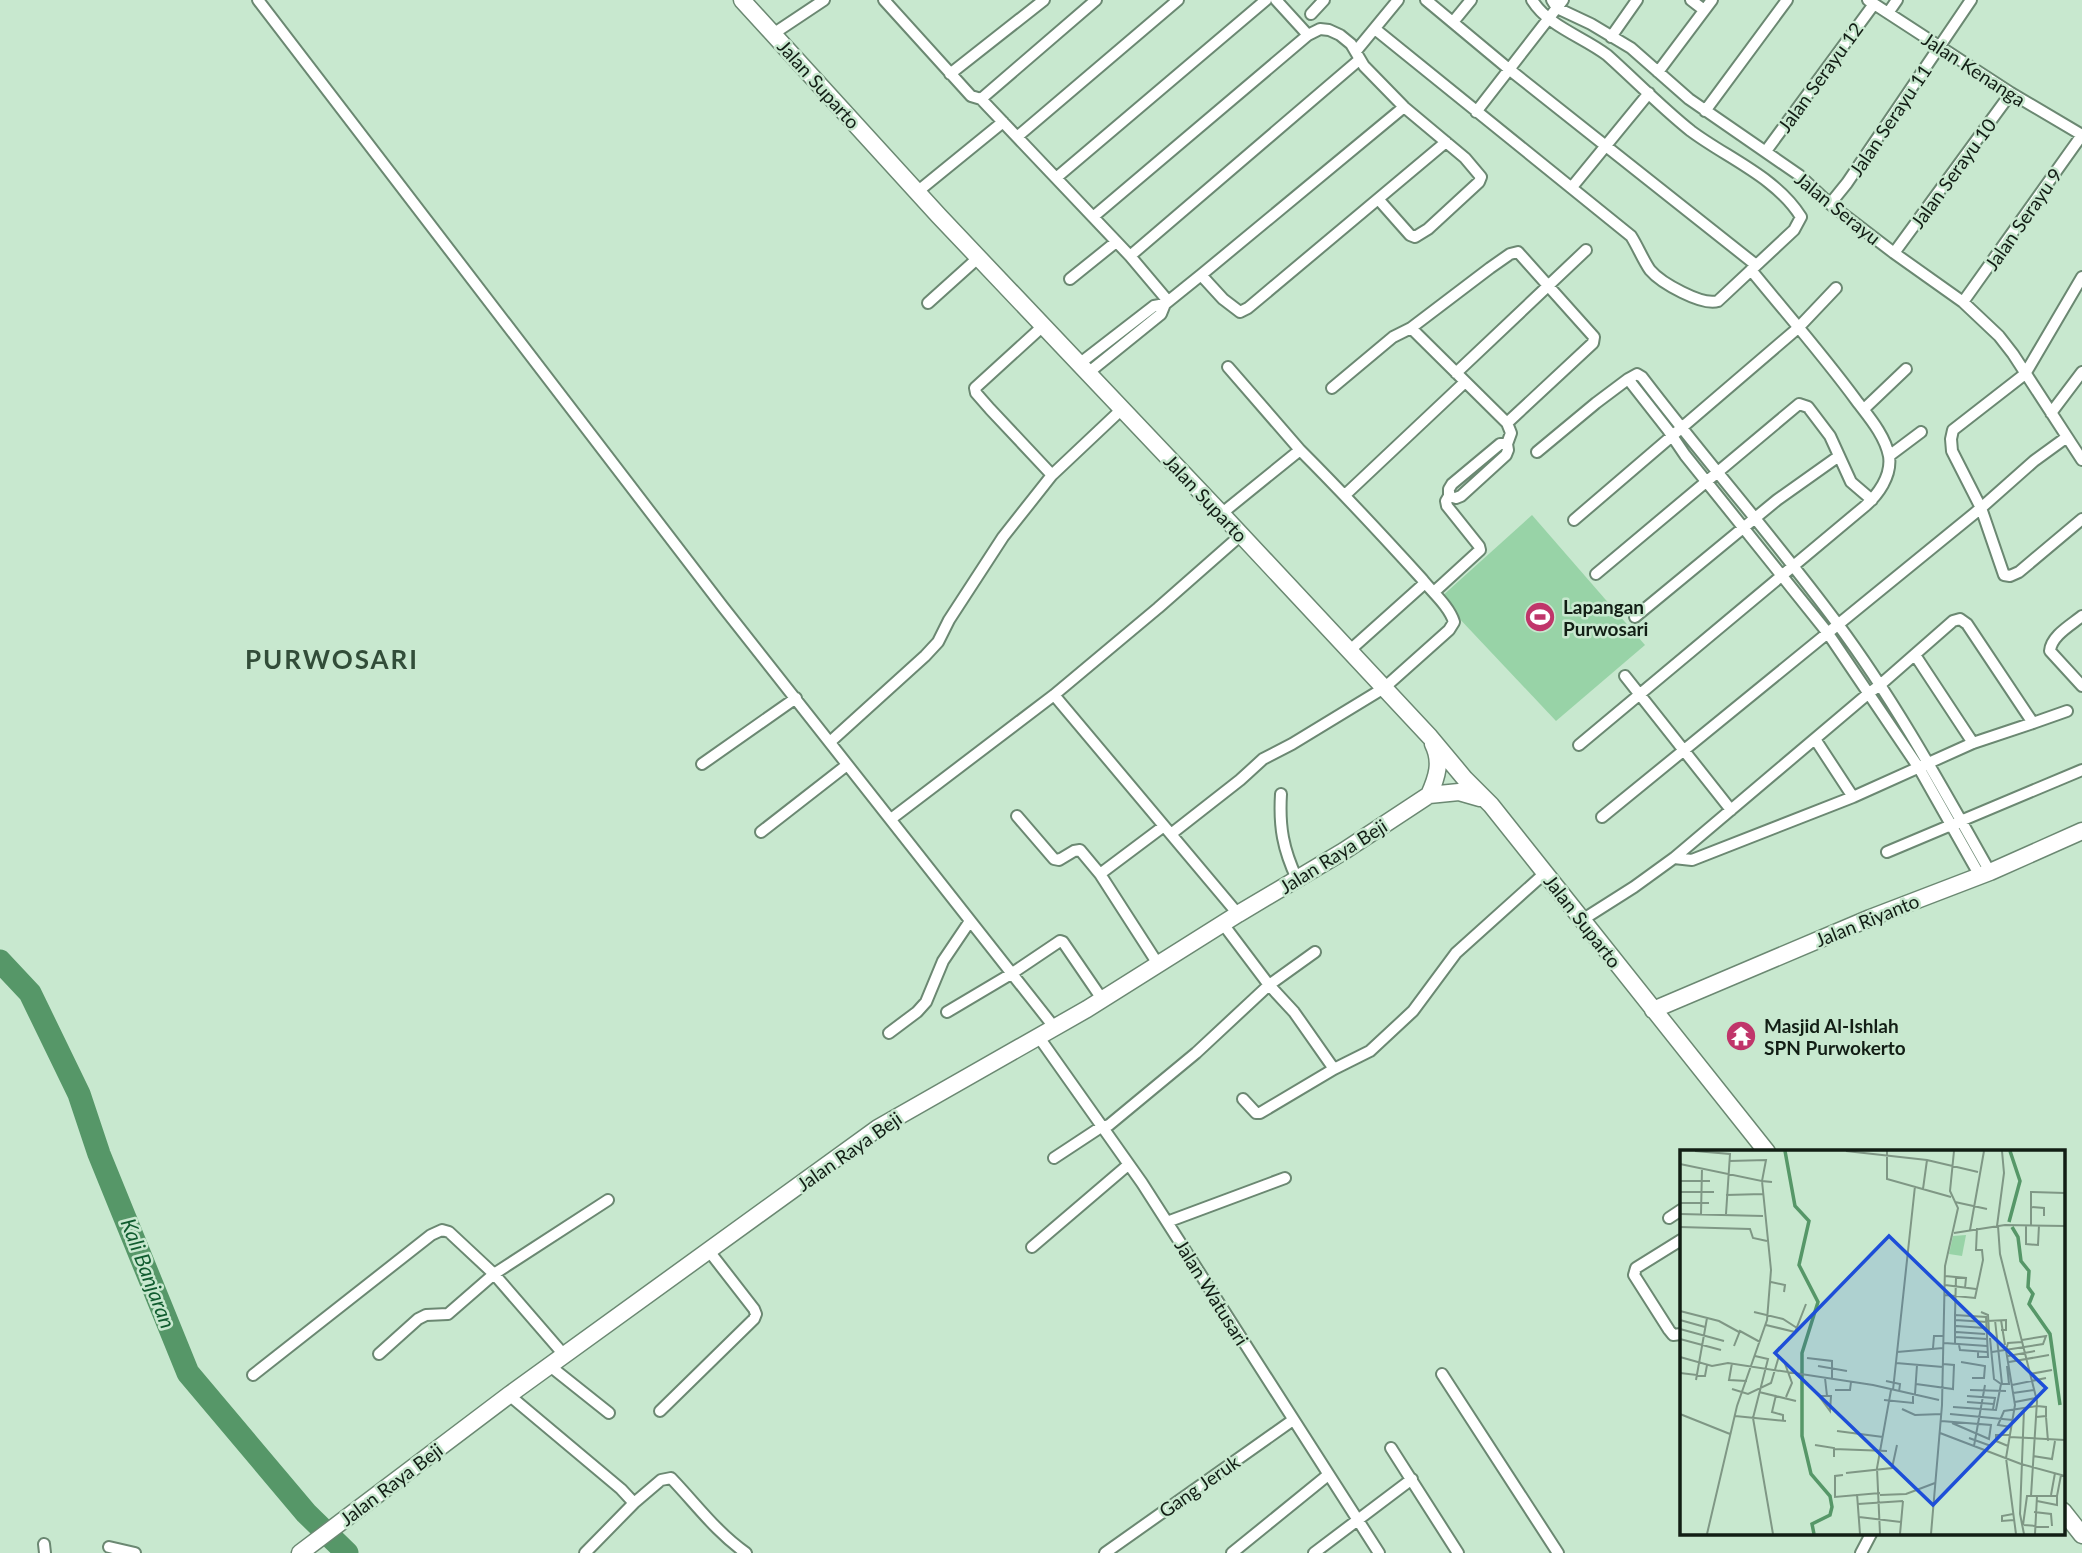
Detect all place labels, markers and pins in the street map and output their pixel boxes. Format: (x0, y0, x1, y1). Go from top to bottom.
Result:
place label: Lapangan Purwosari (1563, 595, 1648, 640)
sports icon: Lapangan Purwosari (1523, 600, 1557, 634)
place label: Masjid Al-Ishlah SPN Purwokerto (1764, 1014, 1906, 1059)
temple icon: Masjid Al-Ishlah SPN Purwokerto (1724, 1019, 1758, 1053)

